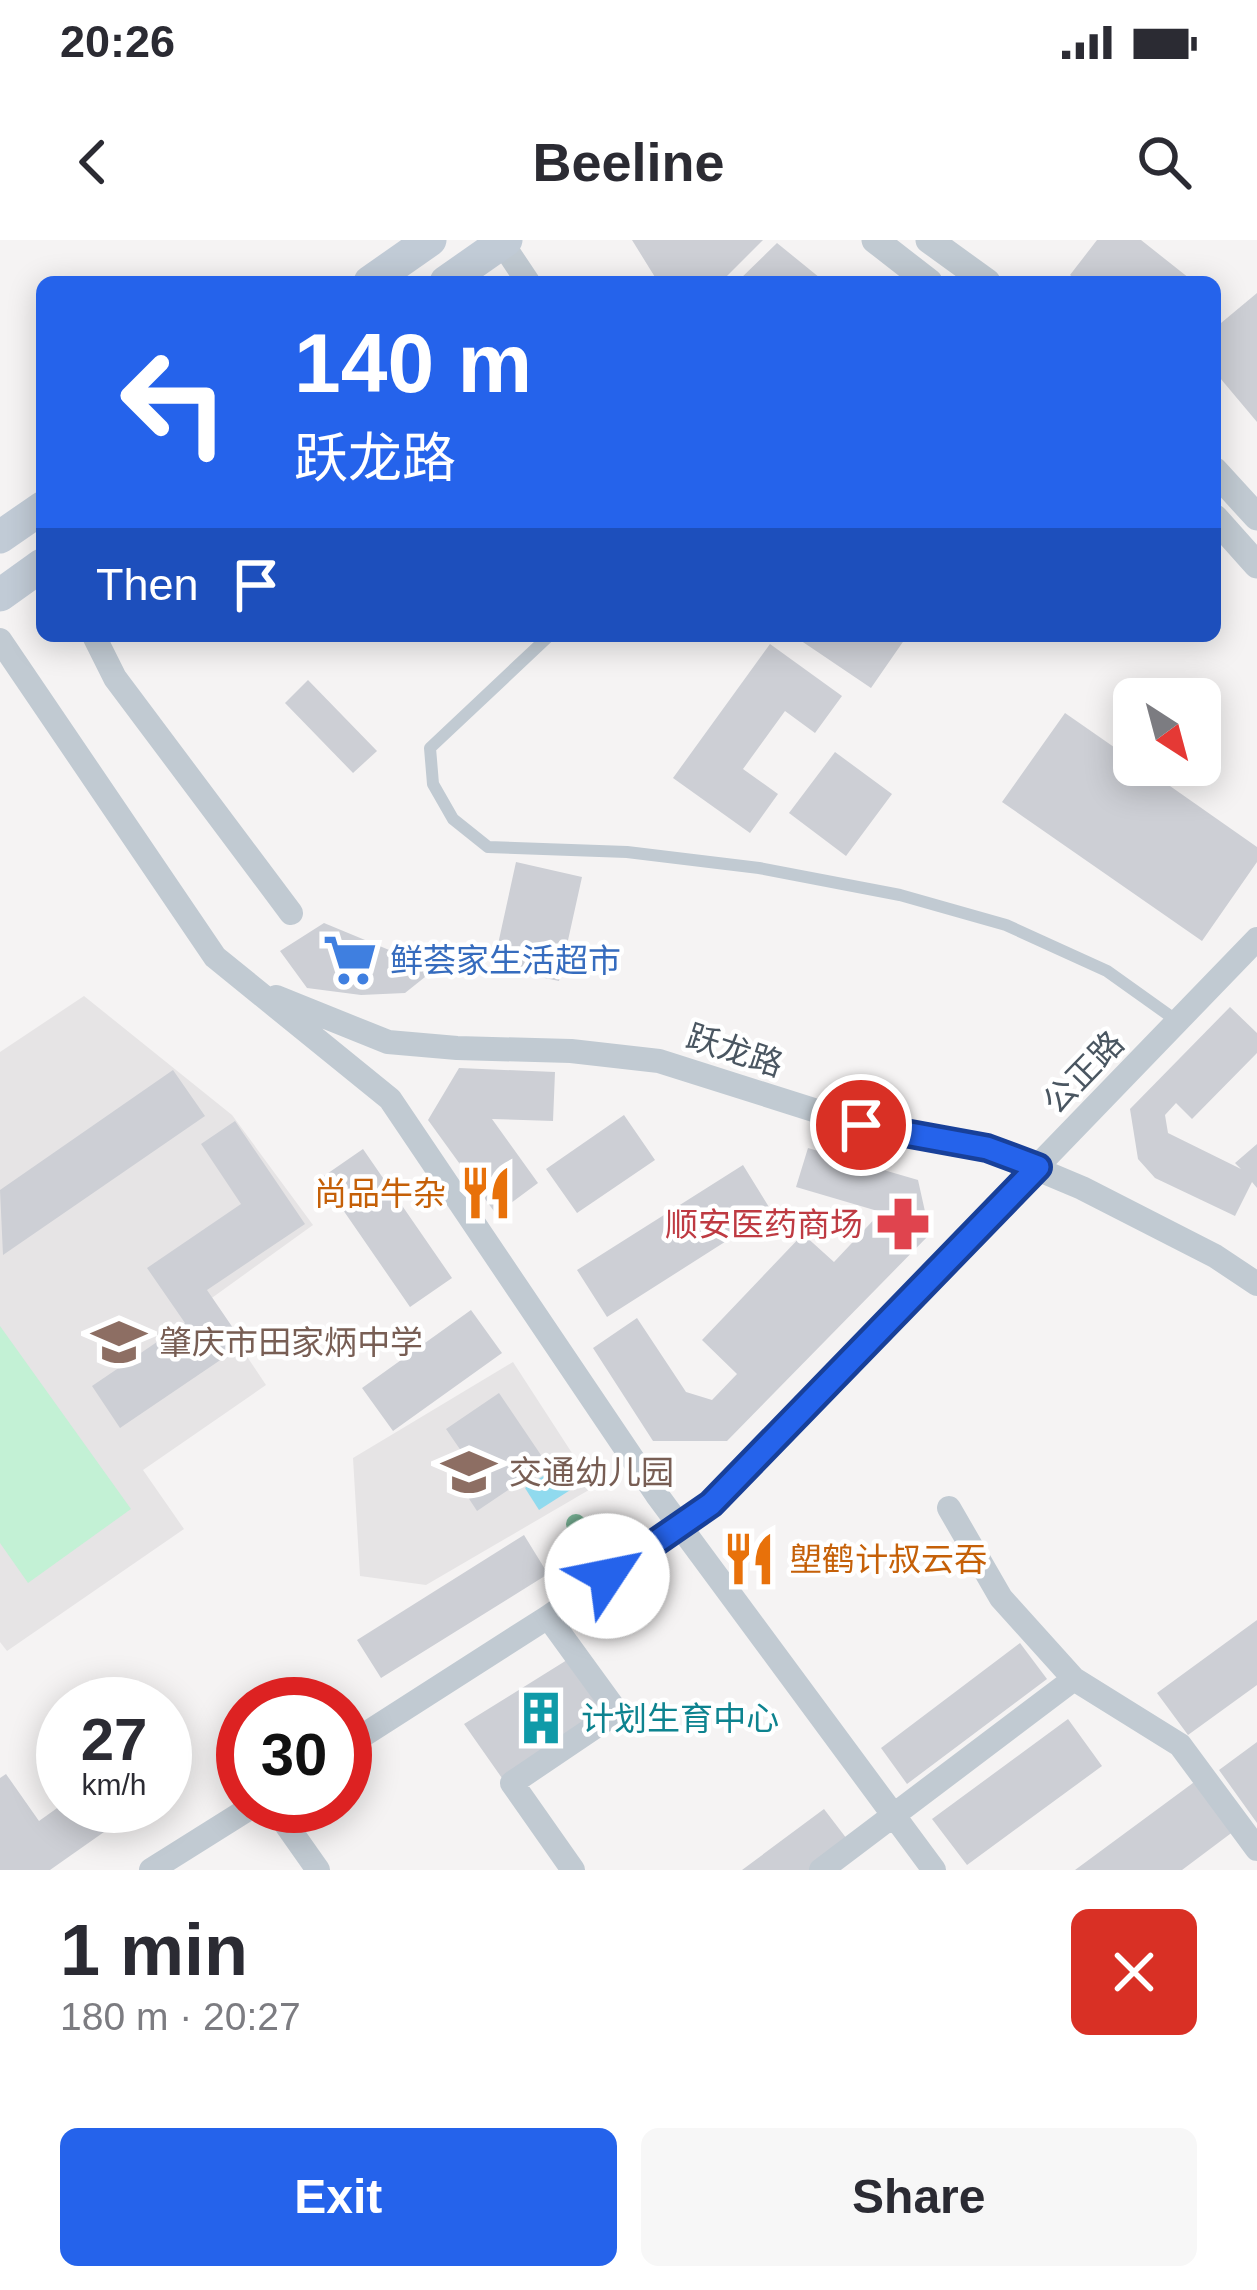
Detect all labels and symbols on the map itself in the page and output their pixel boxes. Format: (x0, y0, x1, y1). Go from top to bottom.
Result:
north arrow (1113, 678, 1221, 786)
supermarket icon: 鲜荟家生活超市 (321, 931, 379, 989)
place label: 鲜荟家生活超市 (390, 942, 621, 979)
street label: 跃龙路 (682, 1018, 788, 1083)
street label: 公正路 (1036, 1024, 1131, 1121)
pin (810, 1074, 912, 1176)
restaurant icon: 尚品牛杂 (457, 1164, 515, 1222)
place label: 尚品牛杂 (314, 1175, 446, 1212)
pharmacy icon: 顺安医药商场 (874, 1195, 932, 1253)
place label: 顺安医药商场 (665, 1206, 863, 1243)
school or university icon: 肇庆市田家炳中学 (90, 1313, 148, 1371)
place label: 肇庆市田家炳中学 (159, 1324, 423, 1361)
school or university icon: 交通幼儿园 (440, 1443, 498, 1501)
place label: 交通幼儿园 (509, 1454, 674, 1491)
position arrow (544, 1513, 670, 1639)
restaurant icon: 塱鹤计叔云吞 (720, 1530, 778, 1588)
place label: 塱鹤计叔云吞 (789, 1541, 987, 1578)
speed limit sign: 30 (216, 1677, 372, 1833)
building icon: 计划生育中心 (512, 1689, 570, 1747)
place label: 计划生育中心 (581, 1700, 779, 1737)

